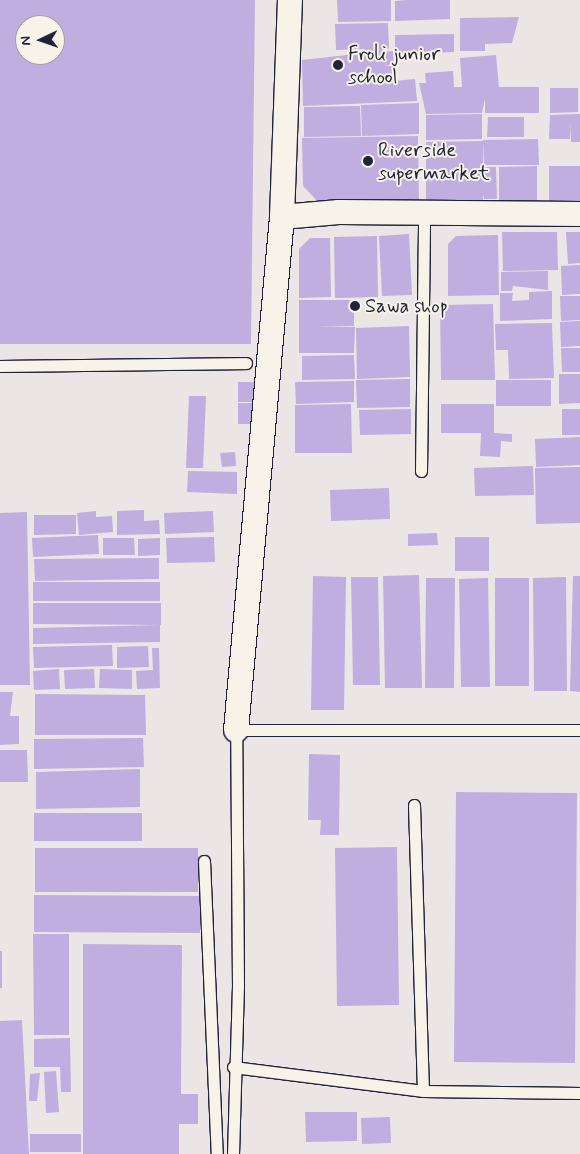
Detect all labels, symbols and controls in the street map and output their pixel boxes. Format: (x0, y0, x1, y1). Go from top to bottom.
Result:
north arrow (15, 15, 65, 65)
text: N (17, 36, 35, 46)
place label: Froli junior school (348, 42, 440, 89)
marker: Froli junior school (332, 59, 344, 71)
place label: Riverside supermarket (378, 138, 490, 185)
marker: Riverside supermarket (362, 155, 374, 167)
place label: Sawa shop (365, 294, 448, 318)
marker: Sawa shop (349, 300, 361, 312)

